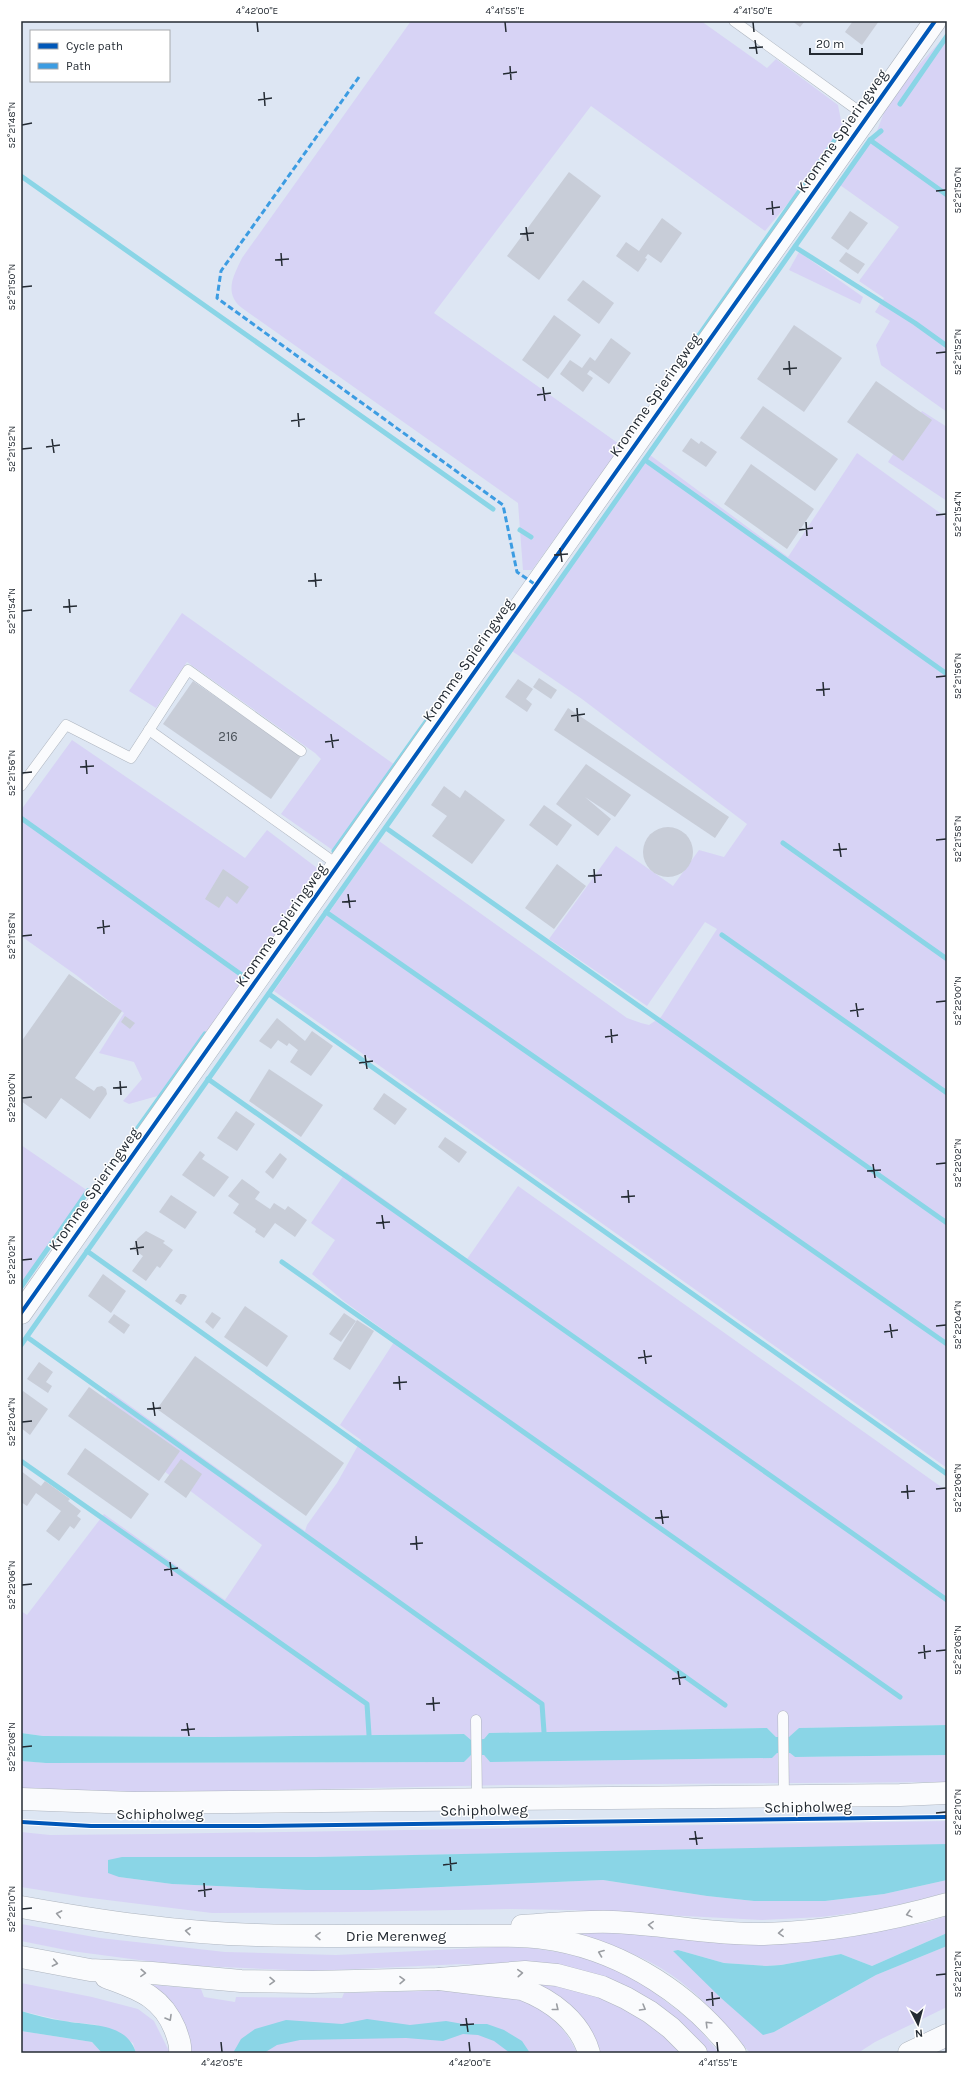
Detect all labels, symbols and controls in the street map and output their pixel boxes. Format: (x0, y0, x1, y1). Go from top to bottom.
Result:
text: 4°42'00"E (236, 5, 278, 17)
text: 4°41'55"E (485, 5, 525, 17)
text: 4°41'50"E (733, 5, 773, 17)
legend (30, 30, 170, 82)
scale bar (810, 30, 862, 56)
text: 20 m (816, 37, 844, 51)
text: Cycle path (66, 39, 123, 53)
text: Path (66, 59, 91, 73)
street label: Kromme Spieringweg (793, 65, 892, 196)
text: 52°21'48"N (6, 102, 18, 148)
text: 52°21'50"N (952, 167, 964, 213)
text: 52°21'50"N (6, 264, 18, 310)
street label: Kromme Spieringweg (606, 329, 705, 460)
text: 52°21'52"N (952, 329, 964, 375)
text: 52°21'52"N (6, 426, 18, 472)
text: 52°21'54"N (952, 491, 964, 537)
text: 52°21'54"N (6, 588, 18, 634)
street label: Kromme Spieringweg (419, 594, 518, 725)
text: 52°21'56"N (952, 653, 964, 699)
house number: 216 (218, 729, 238, 744)
text: 52°21'56"N (6, 750, 18, 796)
text: 52°21'58"N (952, 816, 964, 862)
street label: Kromme Spieringweg (232, 859, 331, 990)
text: 52°21'58"N (6, 913, 18, 959)
text: 52°22'00"N (952, 976, 964, 1026)
text: 52°22'00"N (6, 1073, 18, 1123)
street label: Kromme Spieringweg (45, 1123, 144, 1254)
text: 52°22'02"N (952, 1138, 964, 1188)
text: 52°22'02"N (6, 1235, 18, 1285)
text: 52°22'04"N (952, 1300, 964, 1350)
text: 52°22'04"N (6, 1397, 18, 1447)
text: 52°22'06"N (952, 1463, 964, 1513)
text: 52°22'06"N (6, 1560, 18, 1610)
text: 52°22'08"N (952, 1625, 964, 1675)
text: 52°22'08"N (6, 1722, 18, 1772)
text: 52°22'10"N (952, 1789, 964, 1835)
street label: Schipholweg (764, 1797, 852, 1817)
street label: Schipholweg (440, 1800, 528, 1820)
street label: Schipholweg (116, 1805, 204, 1823)
text: 52°22'10"N (6, 1886, 18, 1932)
one-way arrow (56, 1910, 62, 1918)
one-way arrow (906, 1910, 913, 1918)
one-way arrow (648, 1921, 654, 1930)
one-way arrow (185, 1927, 191, 1936)
street label: Drie Merenweg (346, 1927, 447, 1945)
one-way arrow (778, 1928, 784, 1937)
one-way arrow (314, 1932, 321, 1941)
one-way arrow (598, 1949, 605, 1958)
text: 52°22'12"N (952, 1951, 964, 1997)
one-way arrow (52, 1959, 59, 1967)
one-way arrow (140, 1968, 146, 1977)
one-way arrow (517, 1968, 523, 1977)
one-way arrow (399, 1976, 405, 1984)
one-way arrow (269, 1977, 275, 1986)
one-way arrow (552, 2003, 559, 2010)
one-way arrow (639, 2004, 646, 2011)
north arrow (898, 2004, 938, 2044)
one-way arrow (164, 2014, 171, 2021)
one-way arrow (705, 2021, 713, 2029)
text: N (914, 2027, 924, 2040)
text: 4°42'05"E (201, 2057, 243, 2069)
text: 4°42'00"E (449, 2057, 491, 2069)
text: 4°41'55"E (698, 2057, 738, 2069)

